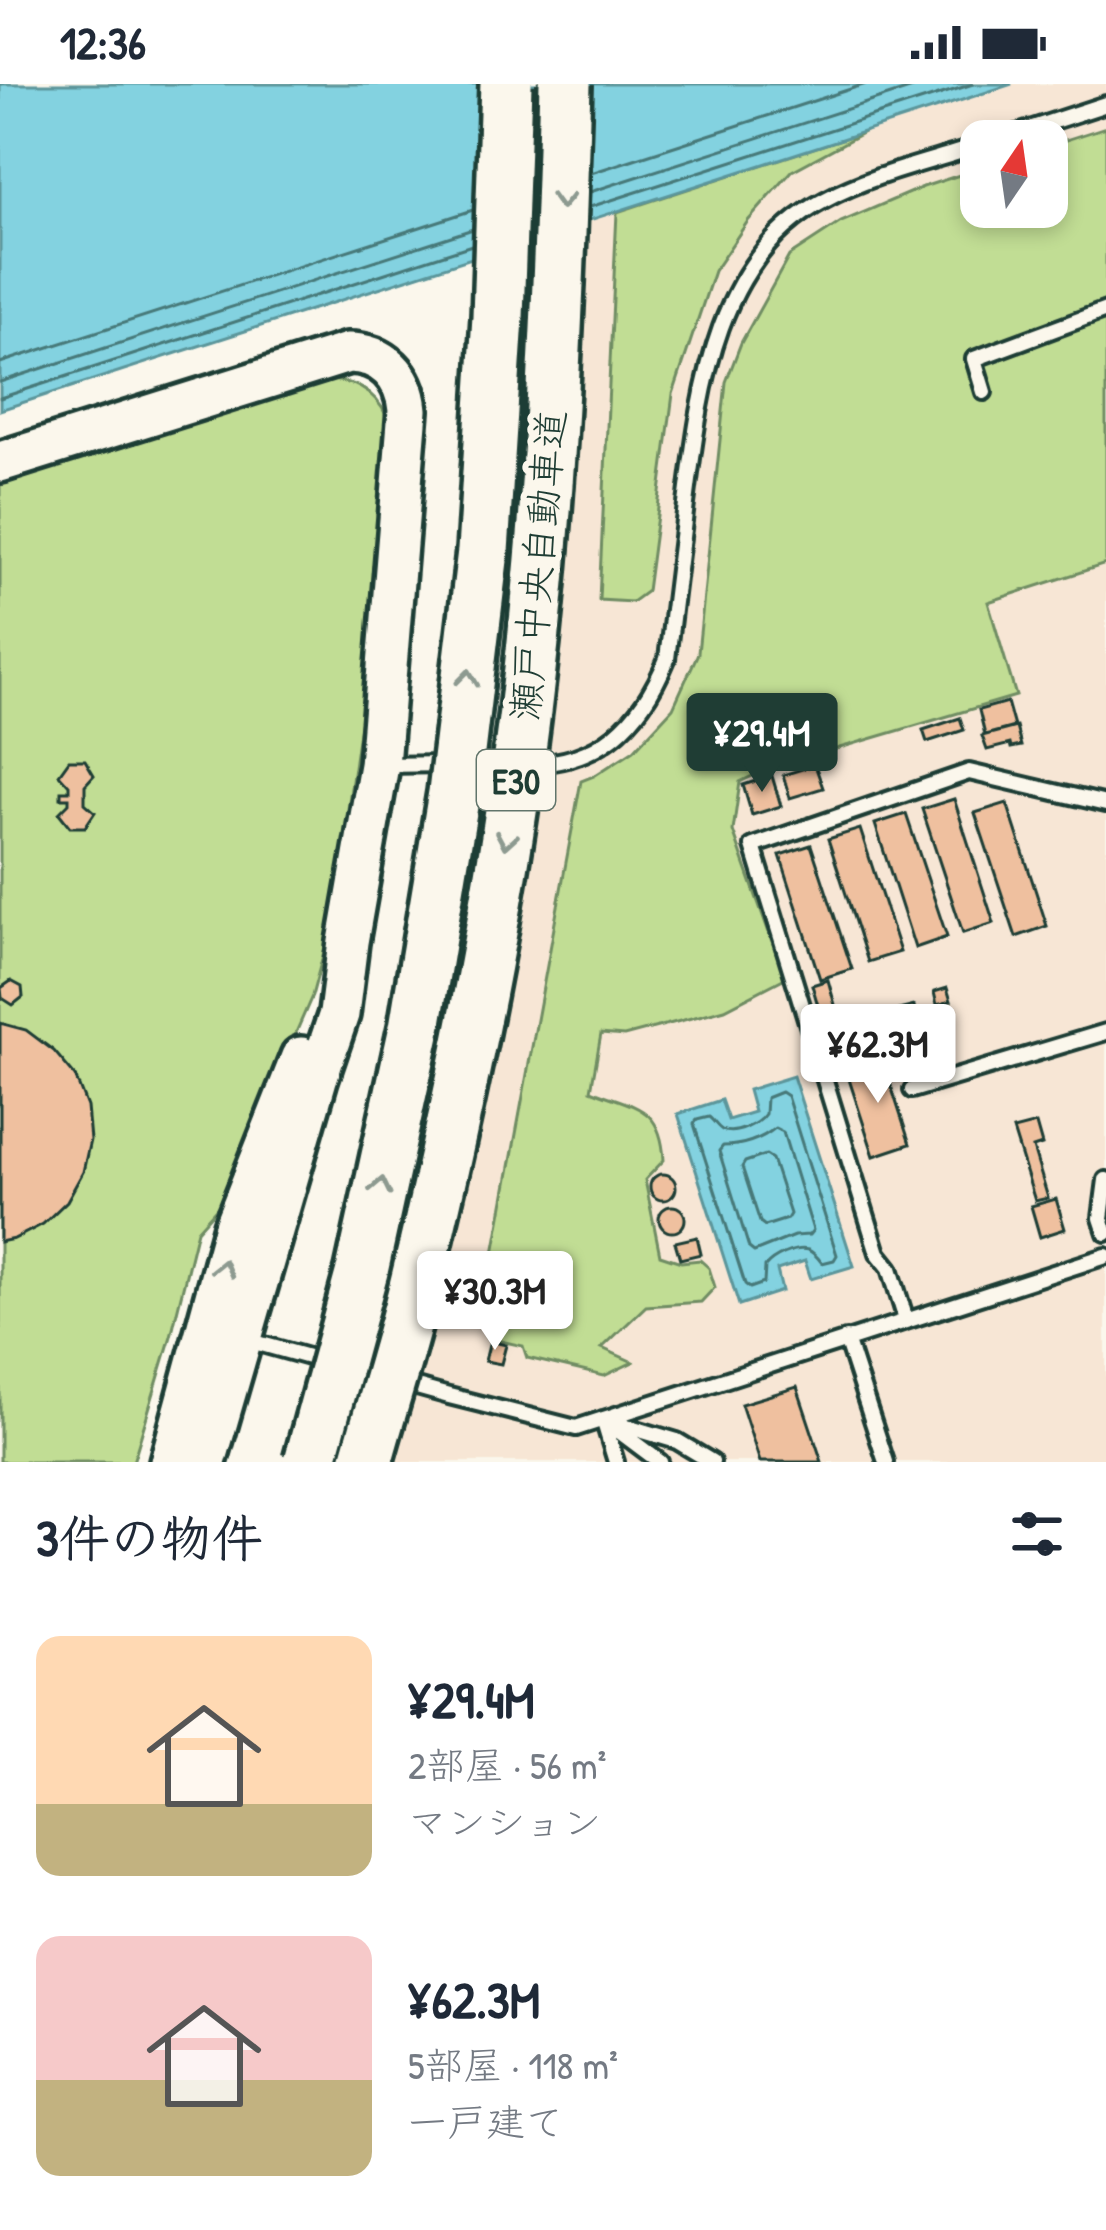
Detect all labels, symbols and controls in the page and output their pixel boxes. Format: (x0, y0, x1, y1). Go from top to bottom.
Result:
text: 12:36 (60, 12, 146, 73)
north arrow (960, 120, 1068, 228)
map controls (960, 120, 1068, 228)
one-way arrow (549, 192, 575, 211)
street label: 瀬戸中央自動車道 (497, 407, 577, 723)
one-way arrow (454, 668, 480, 688)
pin: ¥29.4M (664, 693, 860, 795)
text: ¥29.4M (714, 705, 810, 758)
road number: E30 (477, 750, 555, 810)
one-way arrow (494, 830, 520, 850)
pin: ¥62.3M (780, 1004, 976, 1106)
text: ¥62.3M (828, 1016, 928, 1069)
one-way arrow (367, 1177, 392, 1197)
pin: ¥30.3M (397, 1251, 593, 1353)
one-way arrow (209, 1259, 234, 1279)
text: ¥30.3M (444, 1263, 546, 1316)
icon: filters (1004, 1501, 1070, 1567)
text: 3件の物件 (36, 1503, 263, 1572)
text: ¥29.4M (408, 1665, 535, 1734)
icon: home (132, 1684, 276, 1828)
text: 2部屋 · 56 m² (408, 1738, 607, 1791)
text: マンション (408, 1795, 601, 1848)
text: ¥62.3M (408, 1965, 540, 2034)
icon: home (132, 1984, 276, 2128)
text: 5部屋 · 118 m² (408, 2038, 618, 2091)
text: 一戸建て (408, 2095, 564, 2148)

